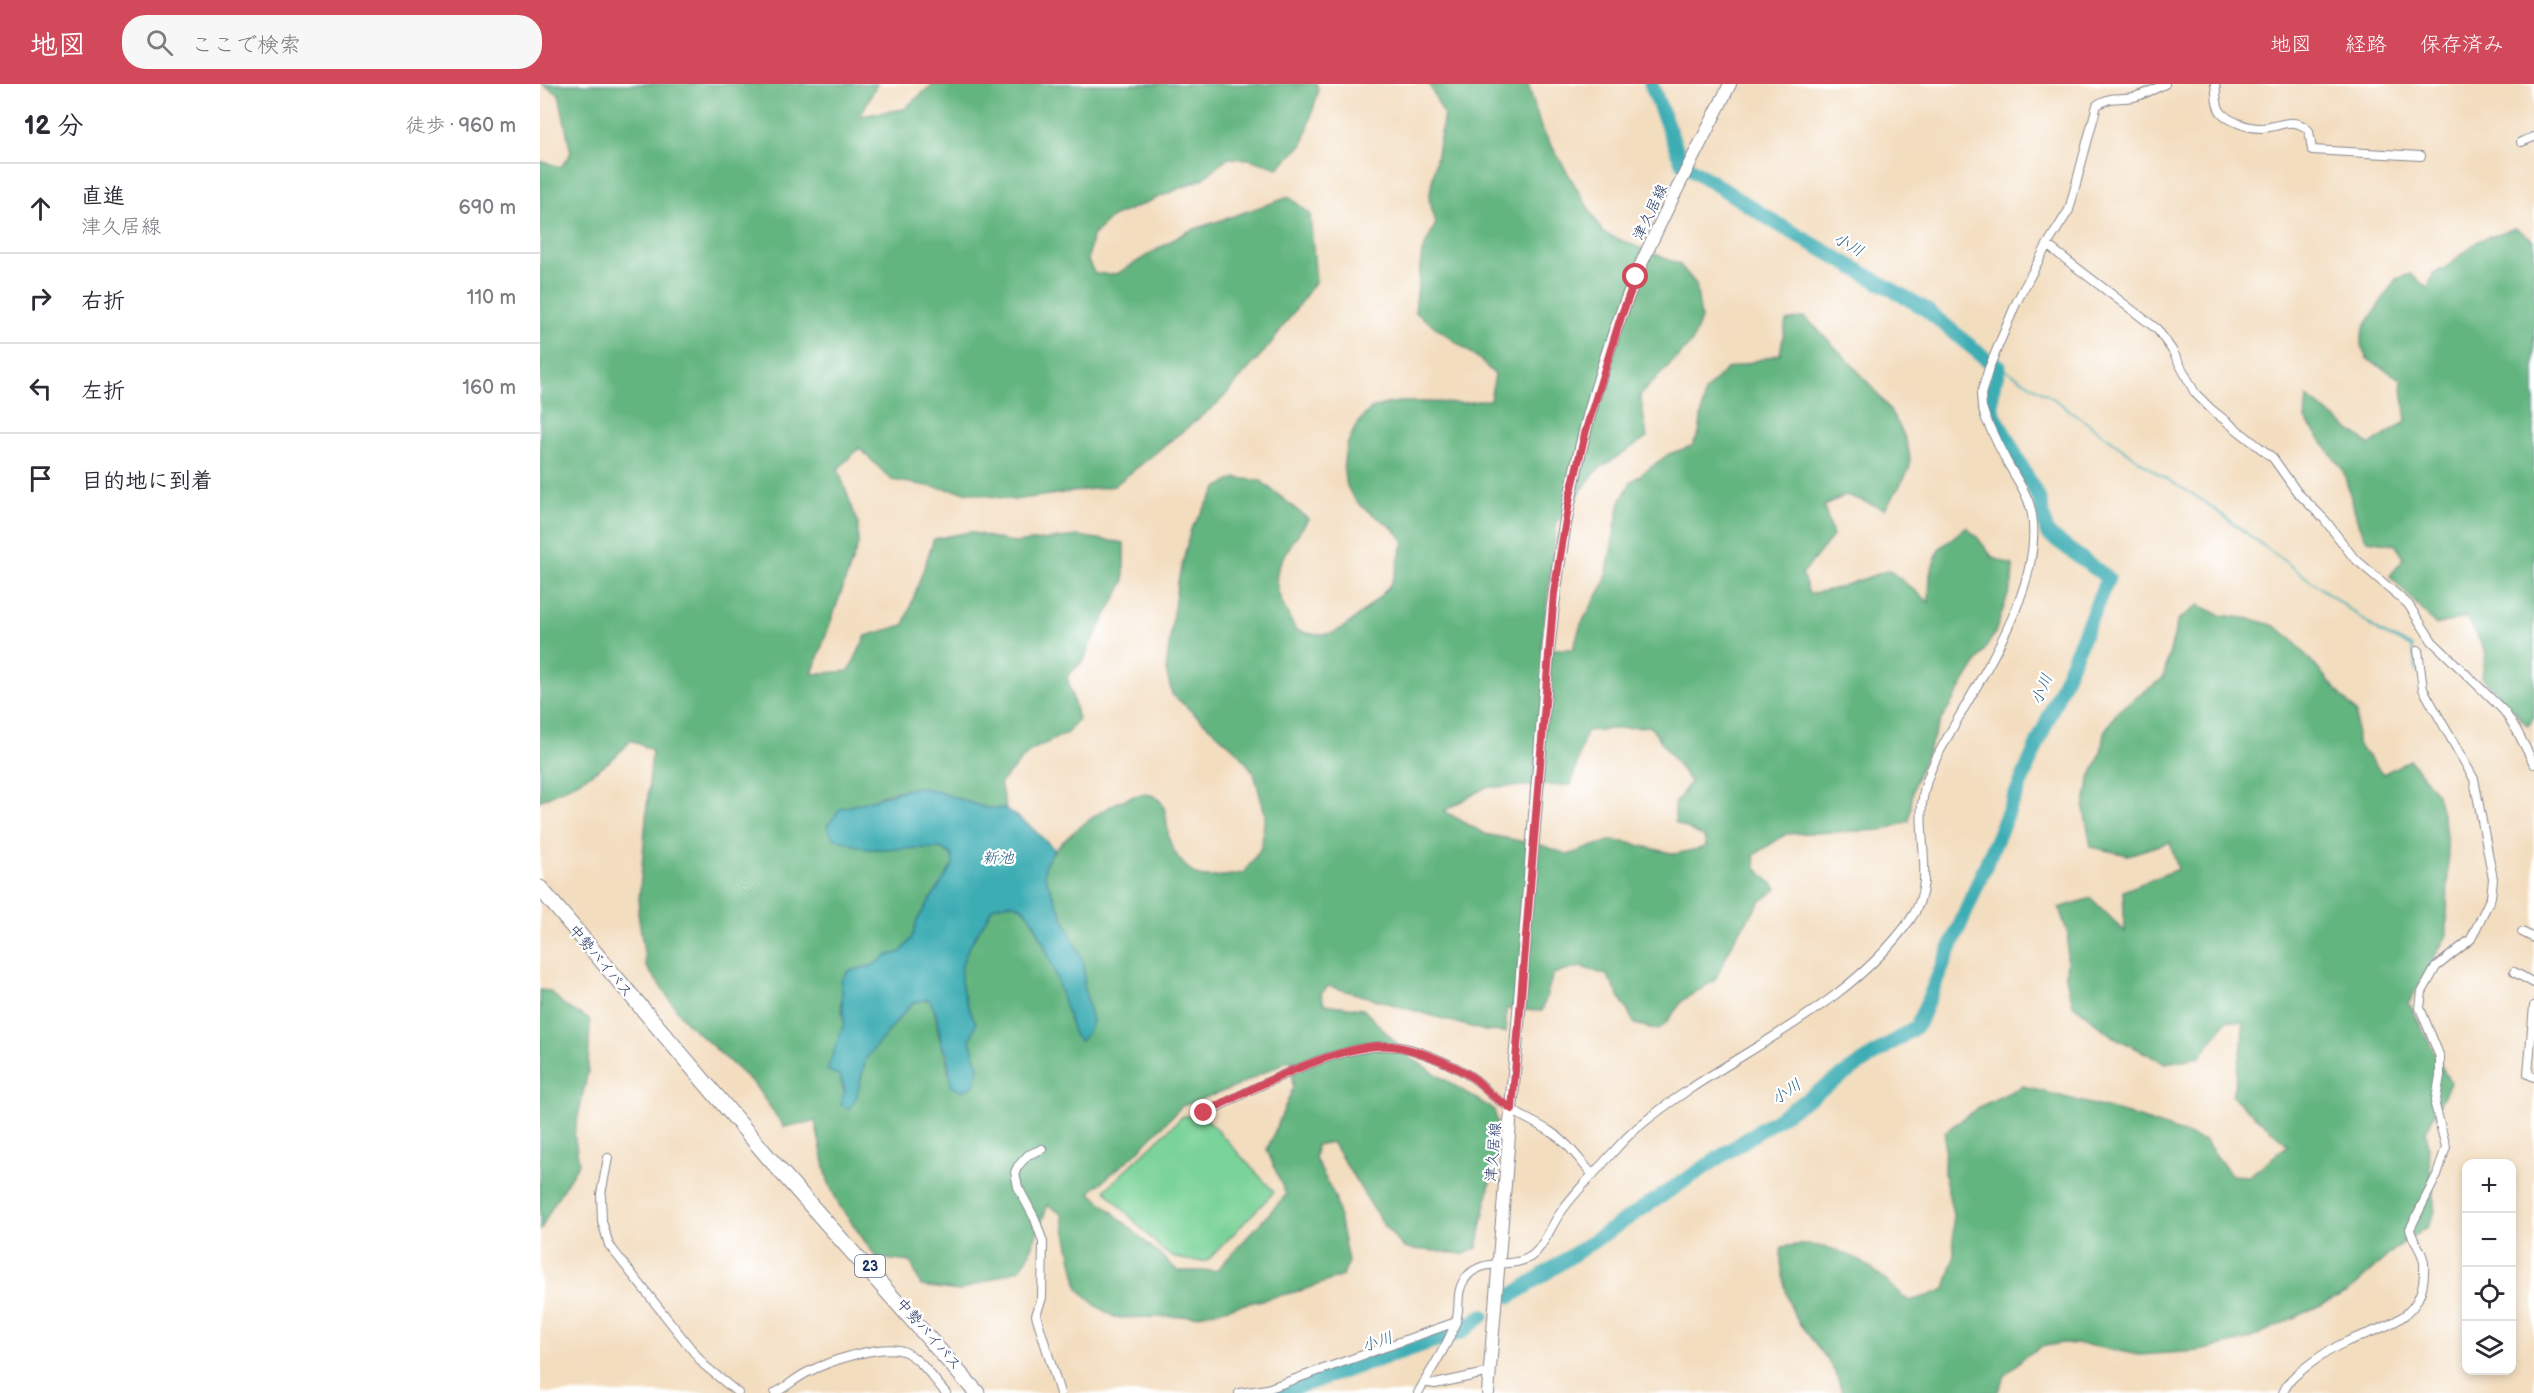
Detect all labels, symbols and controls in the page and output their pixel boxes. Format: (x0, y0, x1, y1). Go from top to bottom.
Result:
search box (122, 15, 542, 69)
icon: search (143, 26, 176, 59)
text: 地図 (30, 29, 86, 62)
text: ここで検索 (191, 32, 301, 59)
text: 地図 (2270, 32, 2312, 57)
text: 経路 (2345, 32, 2387, 57)
text: 保存済み (2420, 32, 2504, 57)
text: 12 分 (24, 111, 84, 142)
text: 徒歩 · 960 m (405, 114, 516, 138)
street label: 津久居線 (1629, 181, 1672, 243)
text: 直進 (81, 183, 125, 210)
icon: ahead (24, 192, 57, 225)
text: 690 m (459, 196, 516, 220)
text: 津久居線 (81, 215, 161, 239)
water label: 小川 (1830, 229, 1867, 262)
route start (1622, 263, 1648, 289)
icon: right (24, 282, 57, 315)
text: 110 m (467, 286, 516, 310)
text: 右折 (81, 288, 125, 315)
icon: left (24, 372, 57, 405)
text: 160 m (462, 376, 516, 400)
text: 左折 (81, 378, 125, 405)
icon: arrive (24, 462, 57, 495)
text: 目的地に到着 (81, 468, 213, 495)
water label: 小川 (2027, 671, 2057, 708)
water label: 新池 (982, 849, 1015, 868)
street label: 中勢バイパス (565, 921, 637, 1002)
water label: 小川 (1768, 1075, 1805, 1109)
route end (1190, 1099, 1216, 1125)
street label: 津久居線 (1481, 1121, 1506, 1183)
map controls (2462, 1159, 2516, 1375)
button: + (2462, 1159, 2516, 1213)
button: − (2462, 1213, 2516, 1267)
road number: 23 (855, 1255, 885, 1277)
button: locate (2462, 1267, 2516, 1321)
street label: 中勢バイパス (892, 1294, 965, 1374)
button: layers (2462, 1321, 2516, 1375)
water label: 小川 (1359, 1328, 1396, 1356)

